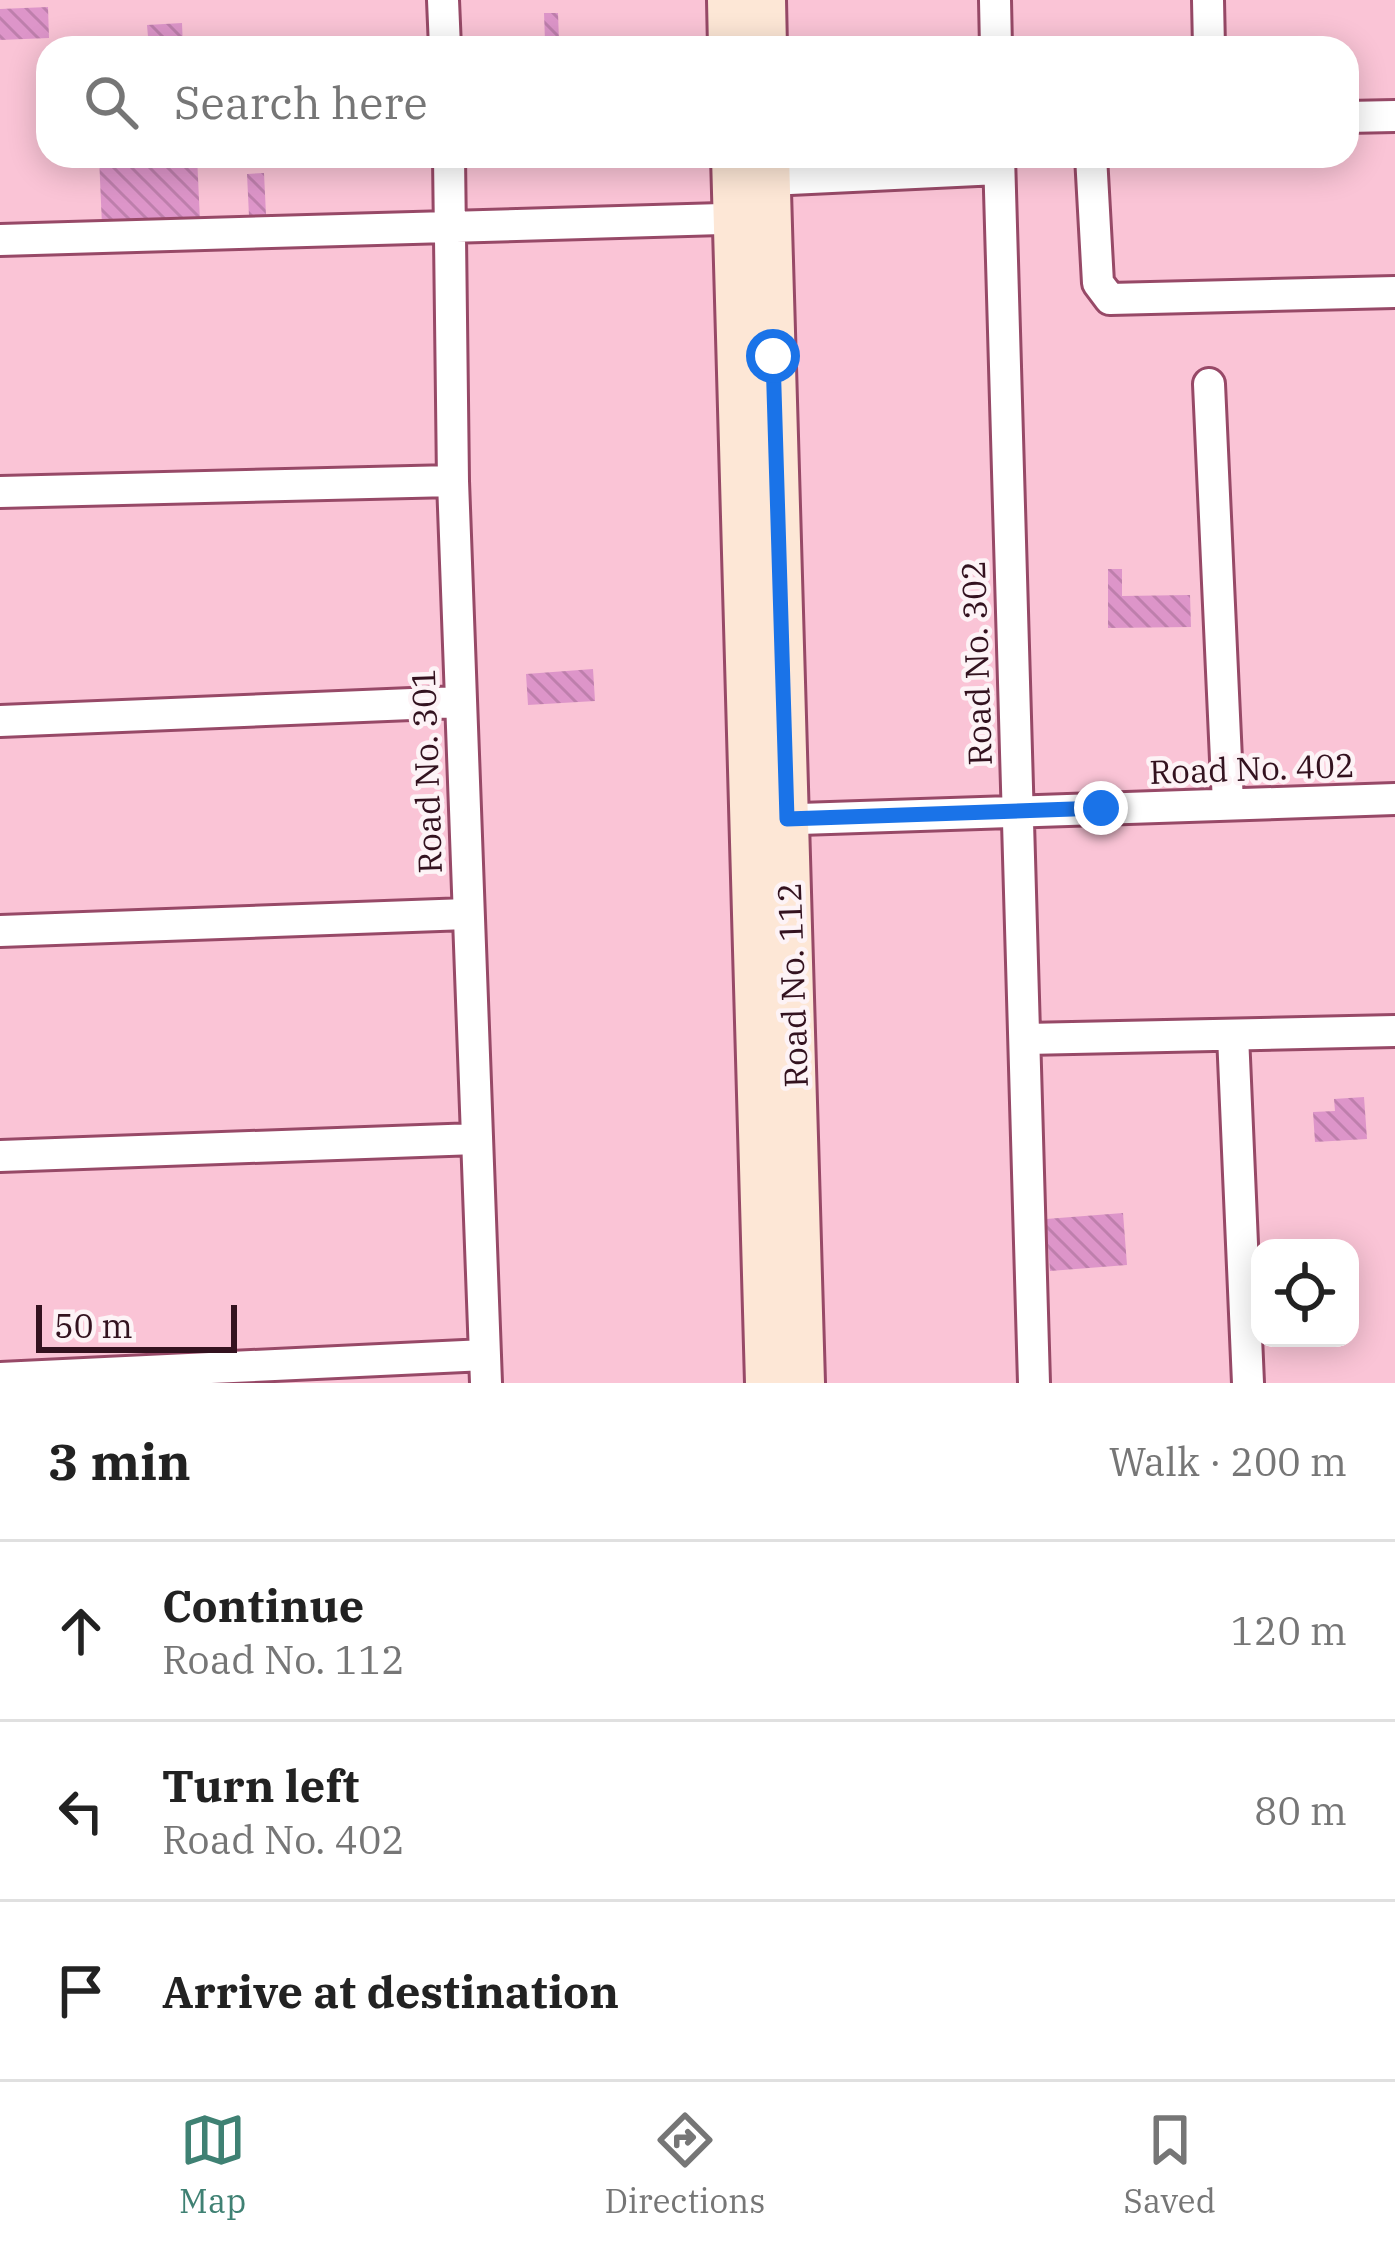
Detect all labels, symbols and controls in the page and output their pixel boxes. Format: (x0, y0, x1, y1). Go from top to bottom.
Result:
search box (36, 36, 1359, 168)
icon: search (78, 69, 144, 135)
text: Search here (174, 73, 428, 131)
route start (746, 329, 800, 383)
street label: Road No. 302 (951, 560, 1001, 766)
street label: Road No. 301 (401, 668, 451, 874)
street label: Road No. 402 (1149, 743, 1355, 793)
route end (1074, 781, 1128, 835)
street label: Road No. 112 (767, 882, 817, 1088)
map controls (1251, 1239, 1359, 1347)
button: locate (1251, 1239, 1359, 1347)
scale bar (36, 1299, 237, 1352)
text: 50 m (54, 1304, 133, 1347)
text: 3 min (48, 1428, 191, 1494)
text: Walk · 200 m (1109, 1436, 1347, 1487)
text: Continue (162, 1576, 364, 1634)
icon: ahead (48, 1598, 114, 1664)
text: 120 m (1231, 1605, 1347, 1656)
text: Road No. 112 (162, 1634, 405, 1685)
text: Turn left (162, 1756, 359, 1814)
icon: left (48, 1778, 114, 1844)
text: 80 m (1254, 1785, 1347, 1836)
text: Road No. 402 (162, 1814, 405, 1865)
icon: arrive (48, 1958, 114, 2024)
text: Arrive at destination (162, 1962, 619, 2020)
tab: Map (179, 2107, 246, 2222)
tab: Directions (604, 2107, 765, 2222)
tab: Saved (1123, 2107, 1216, 2222)

